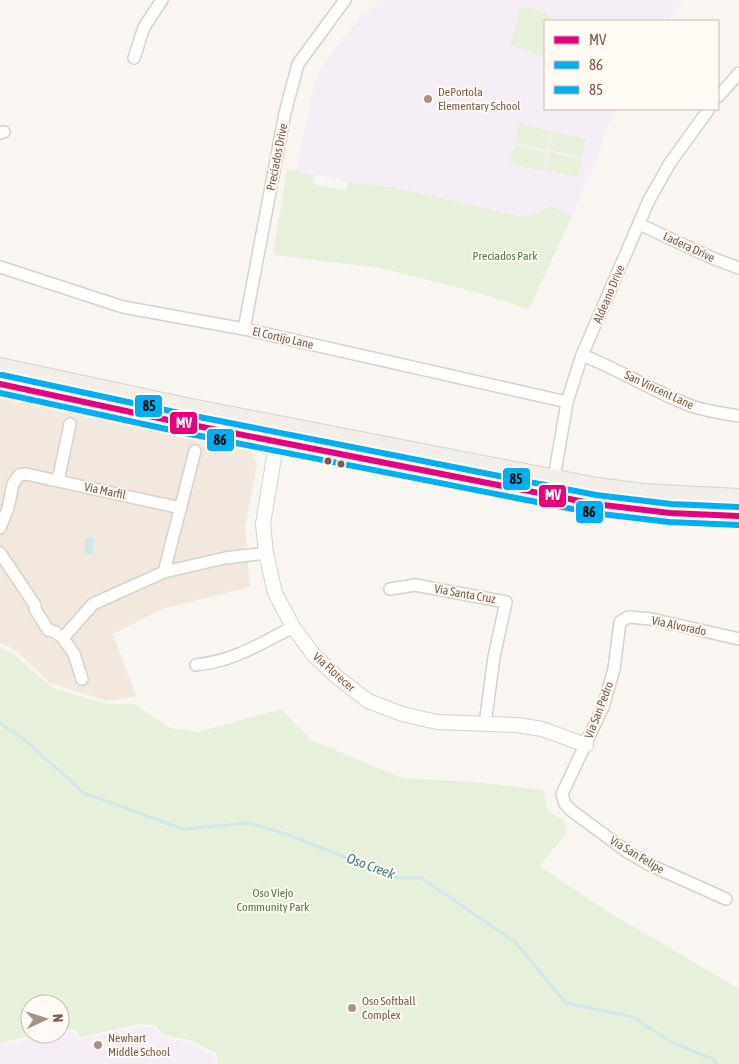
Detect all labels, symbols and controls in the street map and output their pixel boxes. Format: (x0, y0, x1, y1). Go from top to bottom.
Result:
legend (544, 20, 719, 110)
text: MV (589, 31, 607, 48)
text: 86 (589, 56, 603, 73)
text: 85 (589, 81, 603, 98)
place label: DePortola Elementary School (438, 85, 521, 113)
marker: DePortola Elementary School (422, 93, 434, 105)
street label: Preciados Drive (264, 122, 290, 192)
street label: Ladera Drive (661, 229, 717, 265)
park label: Preciados Park (473, 249, 538, 263)
street label: Aldeano Drive (590, 263, 628, 325)
street label: El Cortijo Lane (251, 324, 315, 352)
street label: San Vincent Lane (622, 368, 696, 412)
line badge: 85 (134, 394, 163, 418)
text: 85 (142, 398, 156, 414)
line badge: MV (169, 411, 198, 435)
text: MV (176, 415, 192, 431)
line badge: 86 (206, 428, 235, 452)
text: 86 (213, 432, 227, 448)
unlabelled marker (323, 456, 333, 466)
unlabelled marker (336, 459, 346, 469)
line badge: 85 (502, 467, 531, 491)
text: 85 (509, 471, 523, 487)
street label: Via Marfil (83, 480, 128, 502)
line badge: MV (538, 484, 567, 508)
text: MV (545, 487, 561, 503)
line badge: 86 (575, 500, 604, 524)
text: 86 (582, 504, 596, 520)
street label: Via Santa Cruz (433, 582, 497, 606)
street label: Via Alvorado (650, 613, 708, 639)
street label: Via Florecer (310, 649, 358, 695)
street label: Via San Pedro (582, 679, 616, 741)
street label: Via San Felipe (607, 833, 667, 877)
water label: Oso Creek (345, 850, 398, 882)
park label: Oso Viejo Community Park (237, 886, 310, 914)
north arrow (20, 994, 70, 1044)
place label: Oso Softball Complex (362, 994, 416, 1022)
marker: Oso Softball Complex (346, 1002, 358, 1014)
text: N (50, 1013, 66, 1023)
place label: Newhart Middle School (108, 1031, 171, 1059)
marker: Newhart Middle School (92, 1039, 104, 1051)

